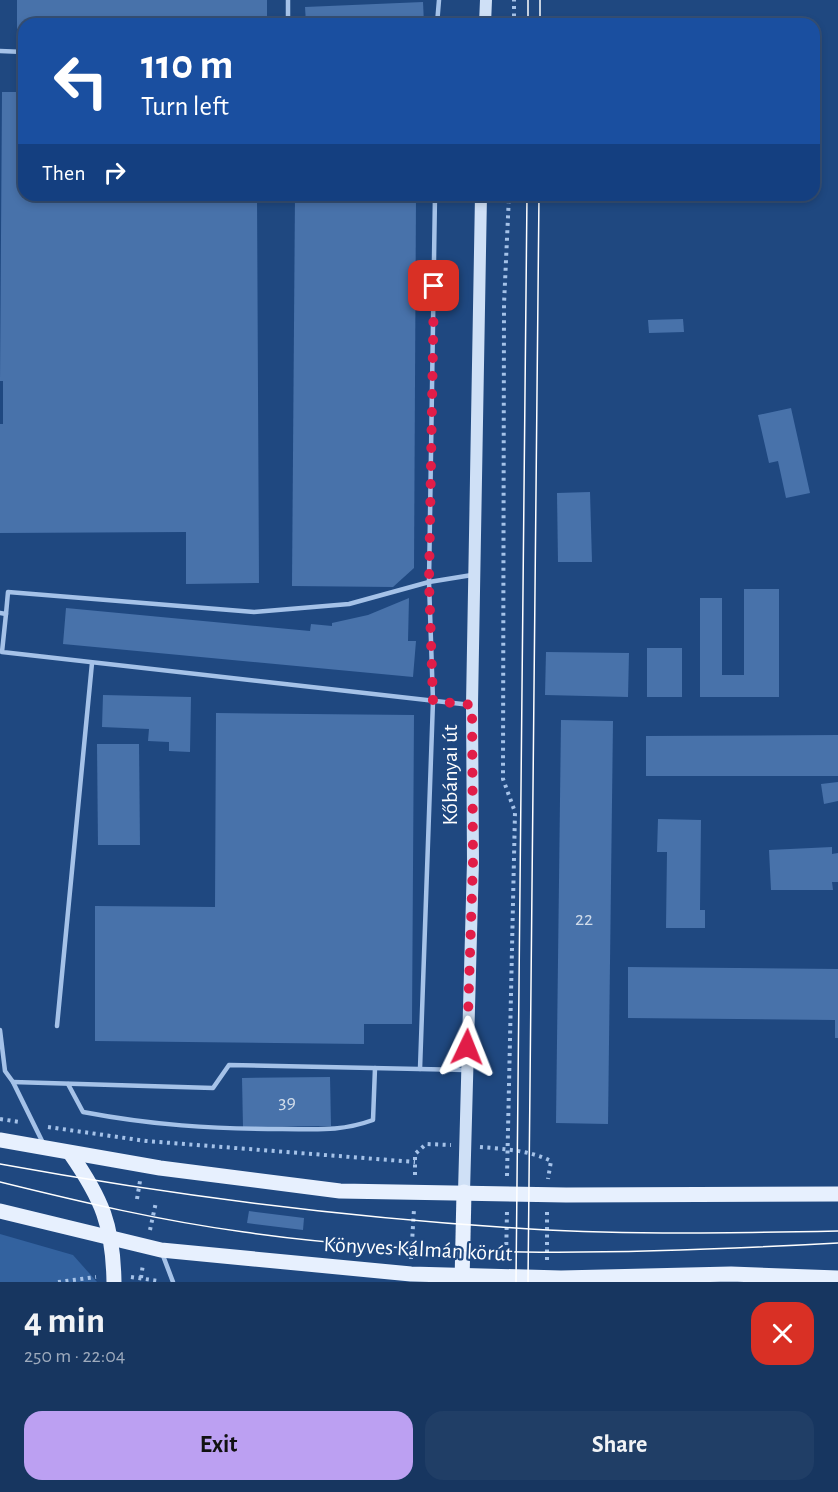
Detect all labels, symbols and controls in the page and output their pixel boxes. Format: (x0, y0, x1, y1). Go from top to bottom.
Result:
icon: left (42, 42, 120, 120)
text: 110 m (141, 44, 233, 86)
text: Turn left (141, 93, 229, 120)
icon: right (98, 156, 131, 189)
text: Then (42, 162, 86, 184)
pin (408, 260, 459, 311)
icon: arrive (417, 269, 450, 302)
street label: Kőbányai út (439, 725, 461, 825)
house number: 22 (575, 909, 593, 929)
position arrow (435, 1015, 499, 1079)
house number: 39 (278, 1092, 296, 1112)
street label: Könyves Kálmán körút (323, 1233, 513, 1265)
button: close (751, 1302, 814, 1365)
text: 4 min (24, 1303, 105, 1339)
text: 250 m · 22:04 (24, 1346, 125, 1366)
button: Exit (24, 1411, 413, 1480)
button: Share (425, 1411, 814, 1480)

